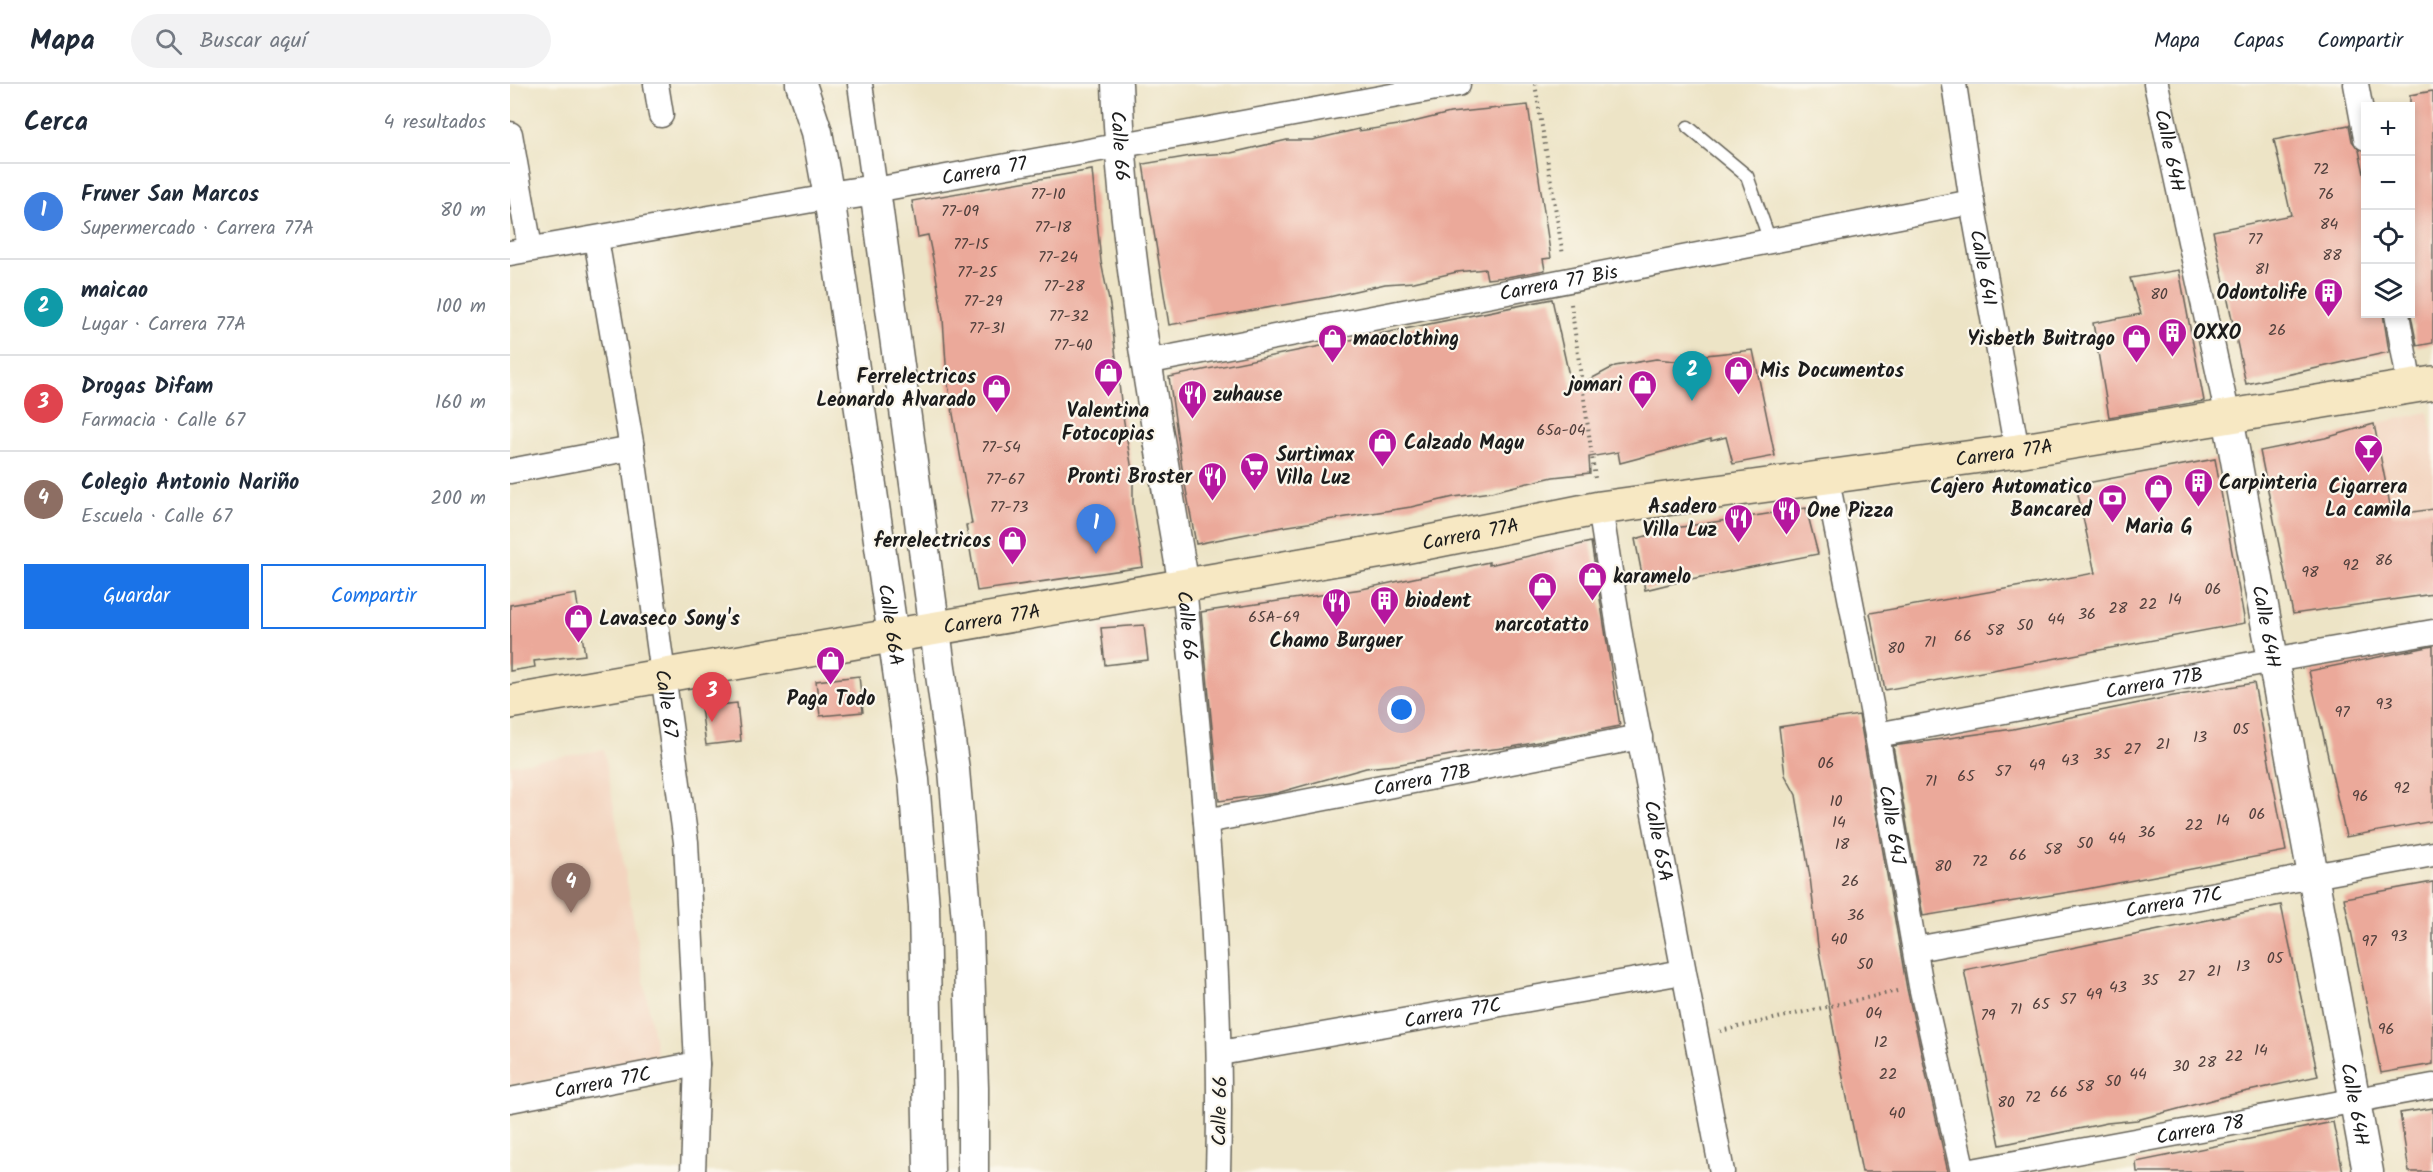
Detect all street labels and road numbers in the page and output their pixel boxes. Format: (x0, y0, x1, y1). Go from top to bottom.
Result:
street label: Calle 64H (2144, 107, 2193, 195)
street label: Calle 66 (1100, 110, 1137, 183)
street label: Carrera 77 (939, 149, 1031, 196)
street label: Calle 64I (1959, 227, 2004, 308)
street label: Carrera 77 Bis (1497, 257, 1621, 311)
street label: Carrera 77A (1953, 431, 2056, 477)
street label: Carrera 77A (1419, 510, 1522, 561)
street label: Calle 66A (868, 582, 911, 668)
street label: Calle 64H (2241, 583, 2288, 671)
street label: Calle 66 (1167, 589, 1205, 663)
street label: Carrera 77A (941, 596, 1043, 645)
street label: Carrera 77B (2103, 660, 2206, 709)
street label: Calle 67 (645, 668, 686, 741)
street label: Carrera 77B (1371, 756, 1474, 806)
street label: Calle 64J (1868, 783, 1914, 868)
street label: Calle 65A (1634, 798, 1680, 885)
street label: Carrera 77C (2123, 879, 2225, 928)
street label: Carrera 77C (1402, 990, 1504, 1039)
street label: Carrera 77C (551, 1059, 654, 1109)
street label: Calle 64H (2330, 1061, 2377, 1149)
street label: Calle 66 (1204, 1076, 1238, 1147)
street label: Carrera 78 (2154, 1107, 2248, 1155)

